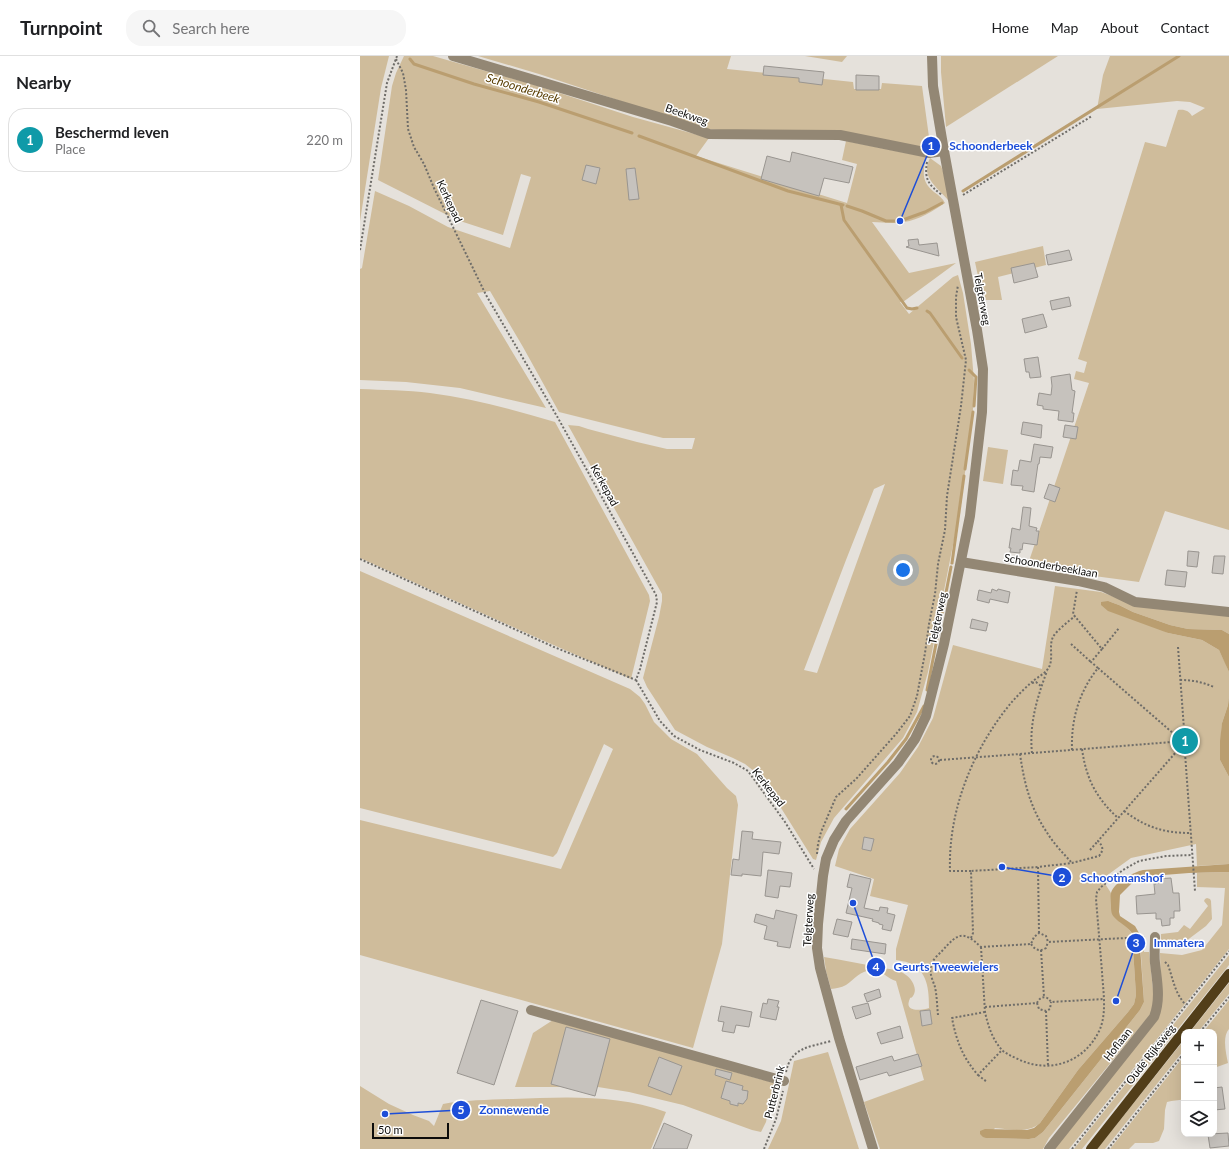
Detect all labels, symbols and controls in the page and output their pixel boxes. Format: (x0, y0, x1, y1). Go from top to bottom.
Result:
search box (126, 10, 406, 46)
text: Turnpoint (20, 16, 102, 39)
icon: search (140, 17, 162, 39)
text: Search here (172, 19, 250, 37)
text: Home (991, 19, 1029, 36)
text: Map (1051, 19, 1078, 36)
text: About (1100, 19, 1138, 36)
text: Contact (1160, 19, 1209, 36)
water label: Schoonderbeek (484, 70, 562, 106)
text: Nearby (16, 72, 71, 93)
street label: Beekweg (664, 101, 710, 127)
text: Beschermd leven (55, 123, 169, 141)
text: 1 (26, 132, 34, 148)
text: 220 m (306, 132, 343, 148)
callout: Schoonderbeek (921, 134, 1040, 158)
text: 1 (928, 138, 935, 153)
text: Schoonderbeek (949, 138, 1033, 153)
text: Place (55, 141, 85, 157)
street label: Kerkepad (434, 178, 466, 224)
street label: Telgterweg (972, 272, 994, 327)
street label: Kerkepad (588, 462, 622, 508)
street label: Schoonderbeeklaan (1003, 550, 1099, 580)
your location (893, 560, 913, 580)
street label: Telgterweg (925, 590, 949, 645)
pin: 1 (1172, 726, 1198, 756)
street label: Kerkepad (750, 765, 788, 809)
callout: Schootmanshof (1052, 865, 1172, 889)
text: 2 (1059, 870, 1066, 885)
text: Schootmanshof (1080, 870, 1164, 885)
street label: Telgterweg (800, 893, 816, 947)
callout: Immatera (1126, 931, 1212, 955)
text: 3 (1133, 935, 1140, 950)
text: Immatera (1154, 935, 1204, 950)
callout: Geurts Tweewielers (866, 955, 1007, 979)
text: 4 (873, 959, 880, 974)
text: Geurts Tweewielers (893, 959, 999, 974)
street label: Oude Rijksweg (1123, 1021, 1178, 1086)
street label: Hoflaan (1100, 1025, 1134, 1063)
map controls (1181, 1029, 1217, 1137)
button: + (1181, 1029, 1217, 1065)
street label: Putterbrink (761, 1064, 787, 1120)
button: − (1181, 1065, 1217, 1101)
callout: Zonnewende (451, 1098, 557, 1122)
button: layers (1181, 1101, 1217, 1137)
text: 5 (458, 1102, 465, 1117)
text: Zonnewende (479, 1102, 549, 1117)
scale bar (372, 1121, 449, 1140)
text: 50 m (378, 1123, 403, 1136)

